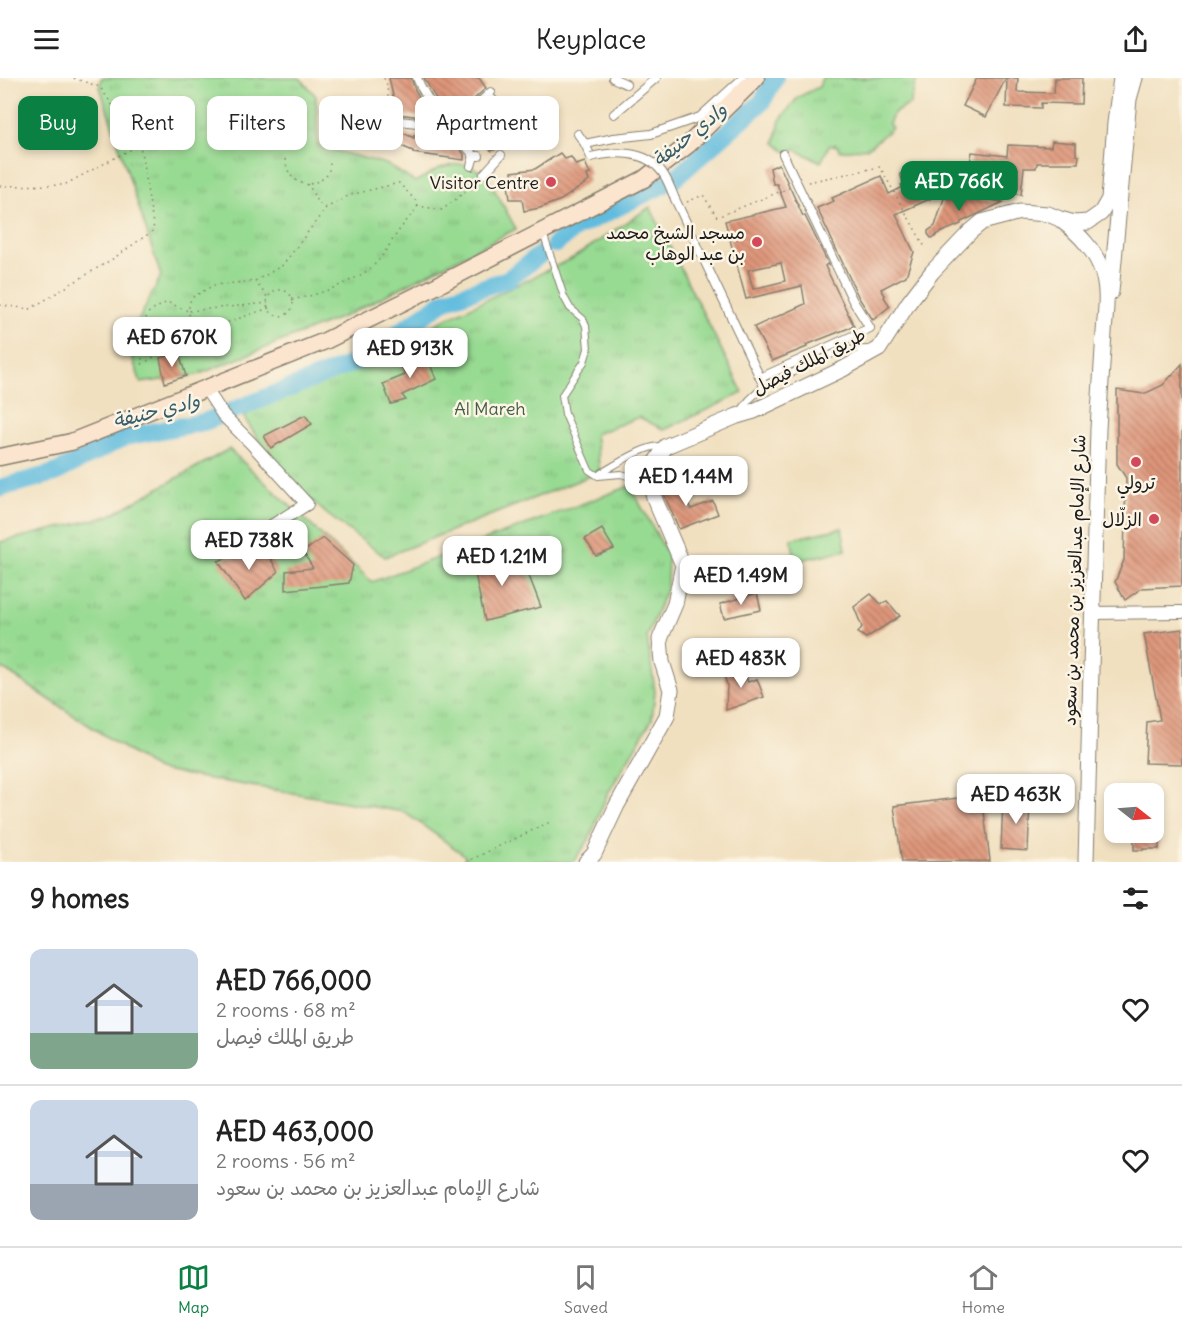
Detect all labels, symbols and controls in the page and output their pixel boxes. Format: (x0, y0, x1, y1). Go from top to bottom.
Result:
text: Keyplace (536, 22, 646, 56)
icon: menu (30, 23, 63, 56)
icon: share (1119, 23, 1152, 56)
chip: Buy (18, 96, 98, 150)
chip: Rent (110, 96, 195, 150)
chip: Filters (207, 96, 307, 150)
chip: New (319, 96, 403, 150)
chip: Apartment (415, 96, 559, 150)
water label: وادي حنيفة (647, 96, 734, 174)
pin: AED 766K (897, 161, 1021, 212)
text: AED 766K (915, 168, 1003, 193)
place label: Visitor Centre (430, 171, 539, 194)
marker: Visitor Centre (544, 175, 558, 189)
place label: مسجد الشيخ محمد بن عبد الوهاب (606, 221, 745, 265)
marker: مسجد الشيخ محمد بن عبد الوهاب (750, 235, 764, 249)
pin: AED 670K (110, 317, 234, 368)
street label: طريق الملك فيصل (748, 323, 870, 399)
text: AED 670K (127, 324, 217, 349)
pin: AED 913K (348, 328, 472, 379)
text: AED 913K (367, 335, 453, 360)
water label: وادي حنيفة (110, 387, 204, 436)
park label: Al Mareh (454, 397, 526, 420)
street label: شارع الإمام عبدالعزيز بن محمد بن سعود (1057, 434, 1094, 726)
marker: ترولي (1129, 455, 1143, 469)
pin: AED 1.44M (617, 456, 755, 507)
text: AED 1.44M (639, 463, 733, 488)
place label: ترولي (1117, 471, 1156, 499)
place label: الزلّال (1102, 506, 1142, 531)
marker: الزلّال (1147, 512, 1161, 526)
pin: AED 738K (187, 520, 311, 571)
text: AED 738K (205, 527, 293, 552)
pin: AED 1.21M (433, 536, 571, 587)
text: AED 1.21M (457, 543, 547, 568)
pin: AED 1.49M (672, 555, 810, 606)
text: AED 1.49M (694, 562, 788, 587)
pin: AED 483K (679, 638, 803, 689)
text: AED 483K (696, 645, 786, 670)
pin: AED 463K (954, 774, 1078, 825)
text: AED 463K (971, 781, 1061, 806)
north arrow (1104, 783, 1164, 843)
map controls (1104, 783, 1164, 843)
text: 9 homes (30, 882, 129, 915)
icon: filters (1119, 882, 1152, 915)
text: AED 766,000 (216, 964, 372, 997)
icon: home (78, 973, 150, 1045)
icon: heart (1119, 993, 1152, 1026)
text: 2 rooms · 68 m² (216, 997, 356, 1022)
text: طريق الملك فيصل (216, 1024, 354, 1049)
text: AED 463,000 (216, 1115, 374, 1148)
icon: home (78, 1124, 150, 1196)
icon: heart (1119, 1144, 1152, 1177)
text: 2 rooms · 56 m² (216, 1148, 356, 1173)
text: شارع الإمام عبدالعزيز بن محمد بن سعود (216, 1175, 540, 1200)
tab: Map (177, 1261, 210, 1317)
tab: Saved (564, 1261, 608, 1317)
tab: Home (962, 1261, 1005, 1317)

